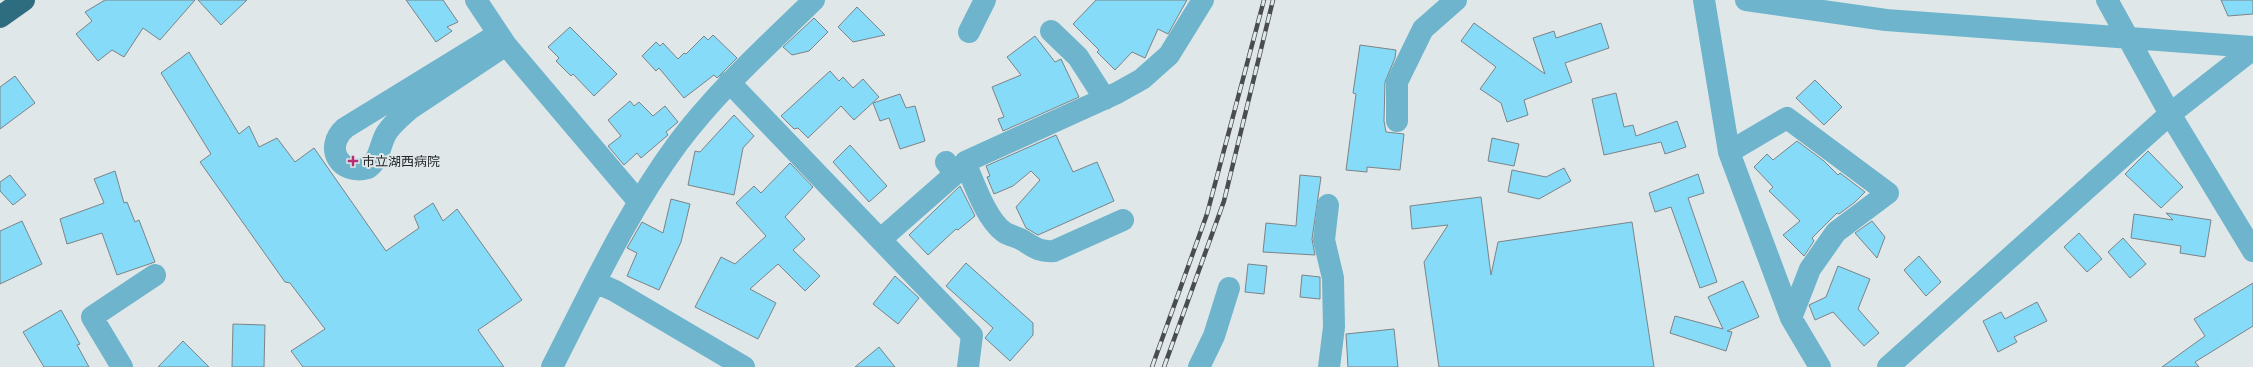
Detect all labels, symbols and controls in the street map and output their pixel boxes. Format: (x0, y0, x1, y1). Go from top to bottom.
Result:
place label: 市立湖西病院 (362, 154, 440, 170)
marker: 市立湖西病院 (347, 155, 359, 167)

